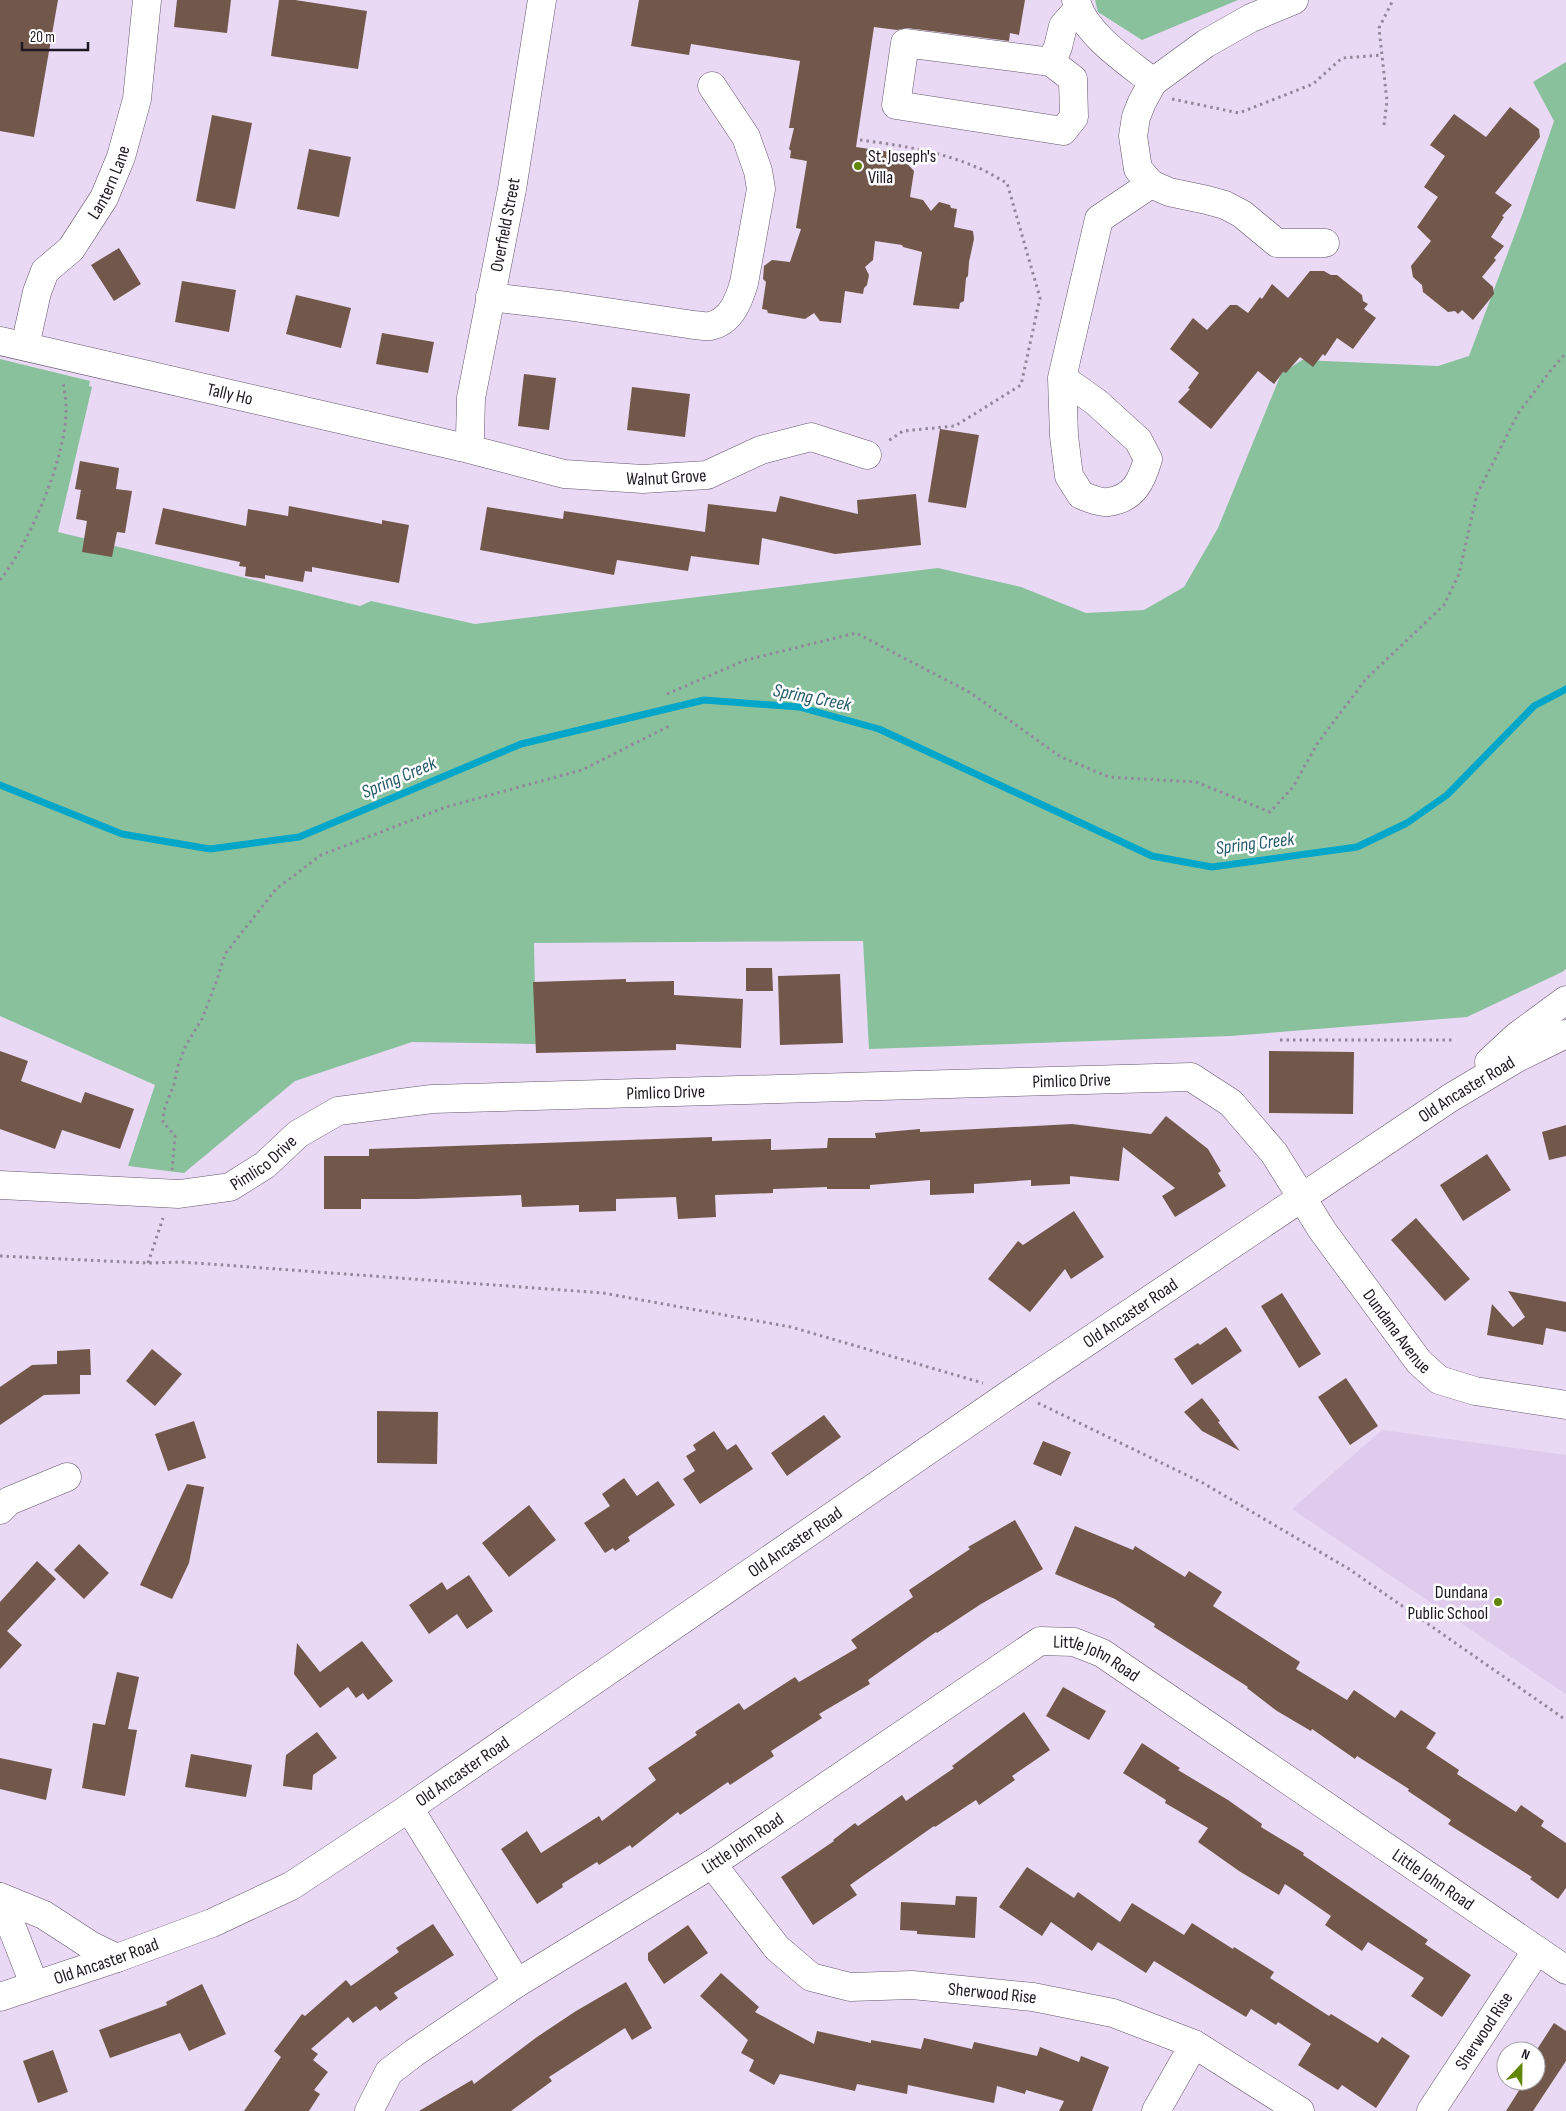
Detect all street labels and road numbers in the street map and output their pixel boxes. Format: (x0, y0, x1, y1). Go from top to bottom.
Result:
street label: Lantern Lane (83, 143, 134, 223)
street label: Overfield Street (486, 176, 524, 274)
street label: Tally Ho (205, 378, 255, 409)
street label: Walnut Grove (625, 465, 707, 490)
street label: Old Ancaster Road (1414, 1051, 1518, 1127)
street label: Pimlico Drive (1032, 1069, 1111, 1092)
street label: Pimlico Drive (626, 1081, 705, 1104)
street label: Pimlico Drive (226, 1130, 301, 1195)
street label: Old Ancaster Road (1079, 1274, 1181, 1352)
street label: Dundana Avenue (1359, 1285, 1435, 1378)
street label: Old Ancaster Road (744, 1502, 846, 1582)
street label: Little John Road (1053, 1631, 1143, 1686)
street label: Old Ancaster Road (411, 1732, 513, 1811)
street label: Little John Road (698, 1808, 787, 1878)
street label: Little John Road (1388, 1844, 1478, 1914)
street label: Old Ancaster Road (51, 1933, 161, 1989)
street label: Sherwood Rise (947, 1978, 1039, 2008)
street label: Sherwood Rise (1451, 1988, 1517, 2074)

